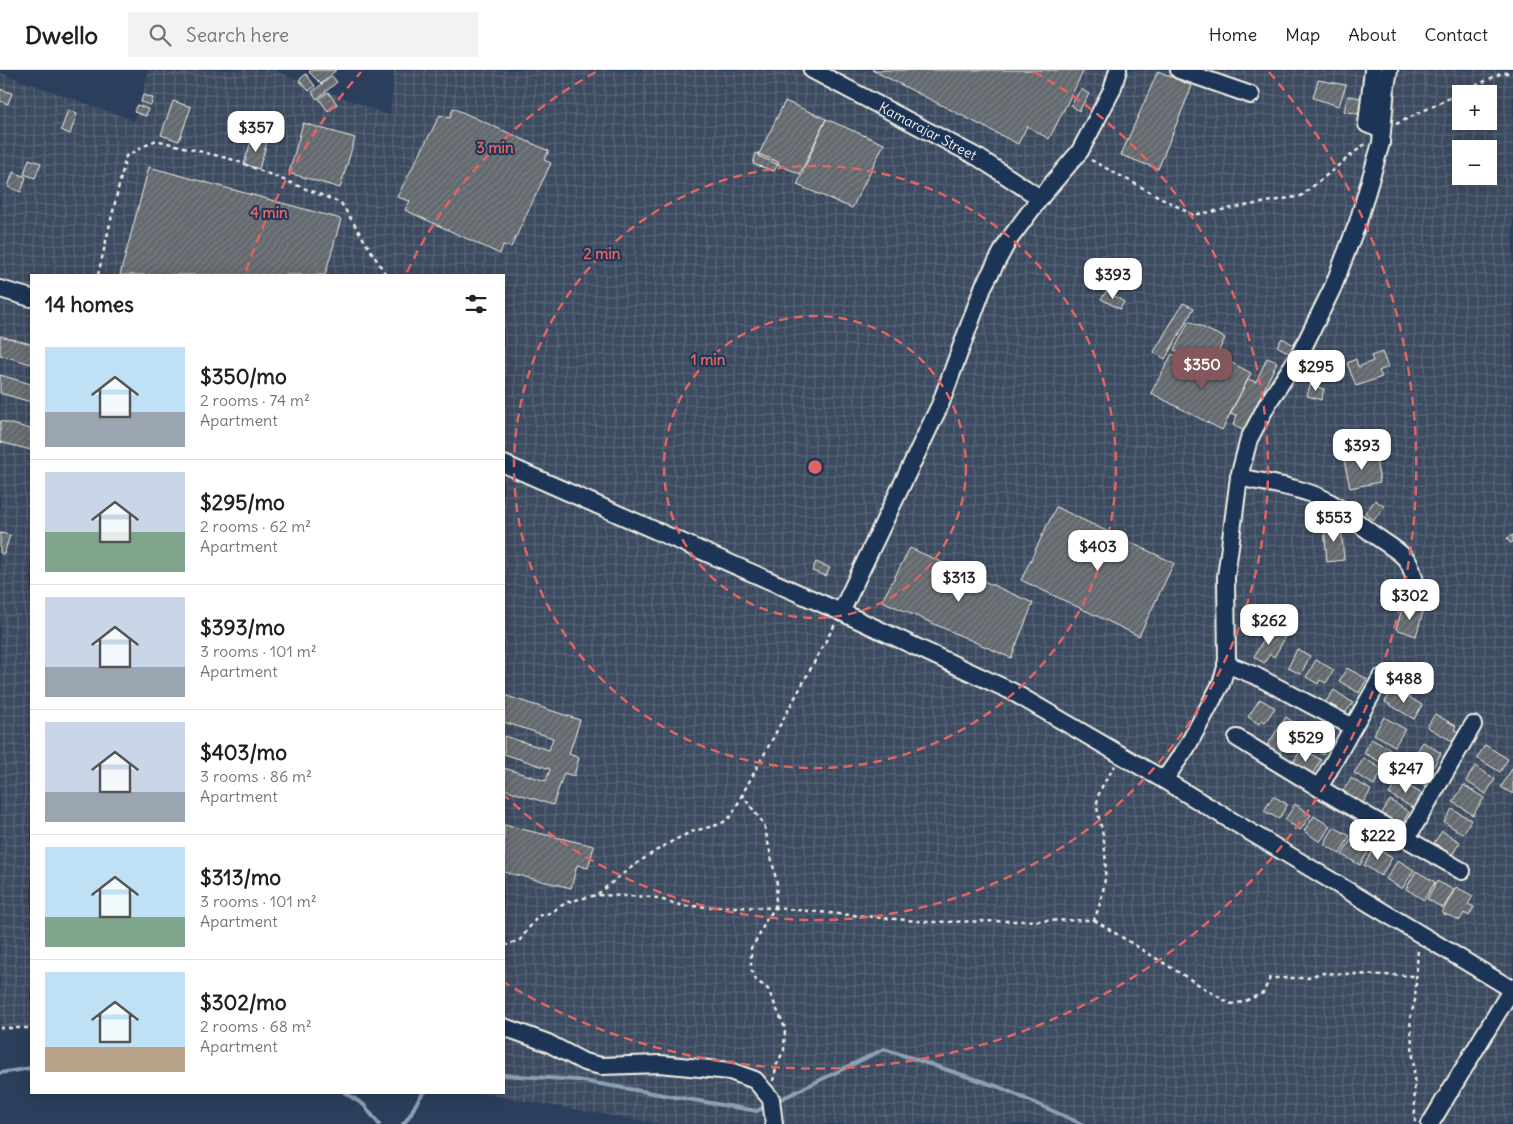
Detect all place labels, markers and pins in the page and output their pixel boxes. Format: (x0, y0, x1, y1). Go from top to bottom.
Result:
pin: $357 (226, 111, 286, 153)
pin: $393 (1083, 258, 1143, 300)
pin: $350 (1172, 348, 1232, 390)
pin: $295 (1286, 350, 1346, 392)
pin: $393 (1332, 428, 1392, 471)
centre of rings (806, 458, 824, 476)
pin: $553 (1304, 500, 1364, 543)
pin: $403 (1068, 530, 1128, 572)
pin: $313 (929, 560, 989, 603)
pin: $302 (1380, 578, 1440, 621)
pin: $262 (1239, 604, 1299, 646)
pin: $488 (1374, 662, 1434, 704)
pin: $529 (1276, 720, 1336, 763)
pin: $247 (1376, 752, 1436, 794)
pin: $222 (1348, 818, 1408, 861)

